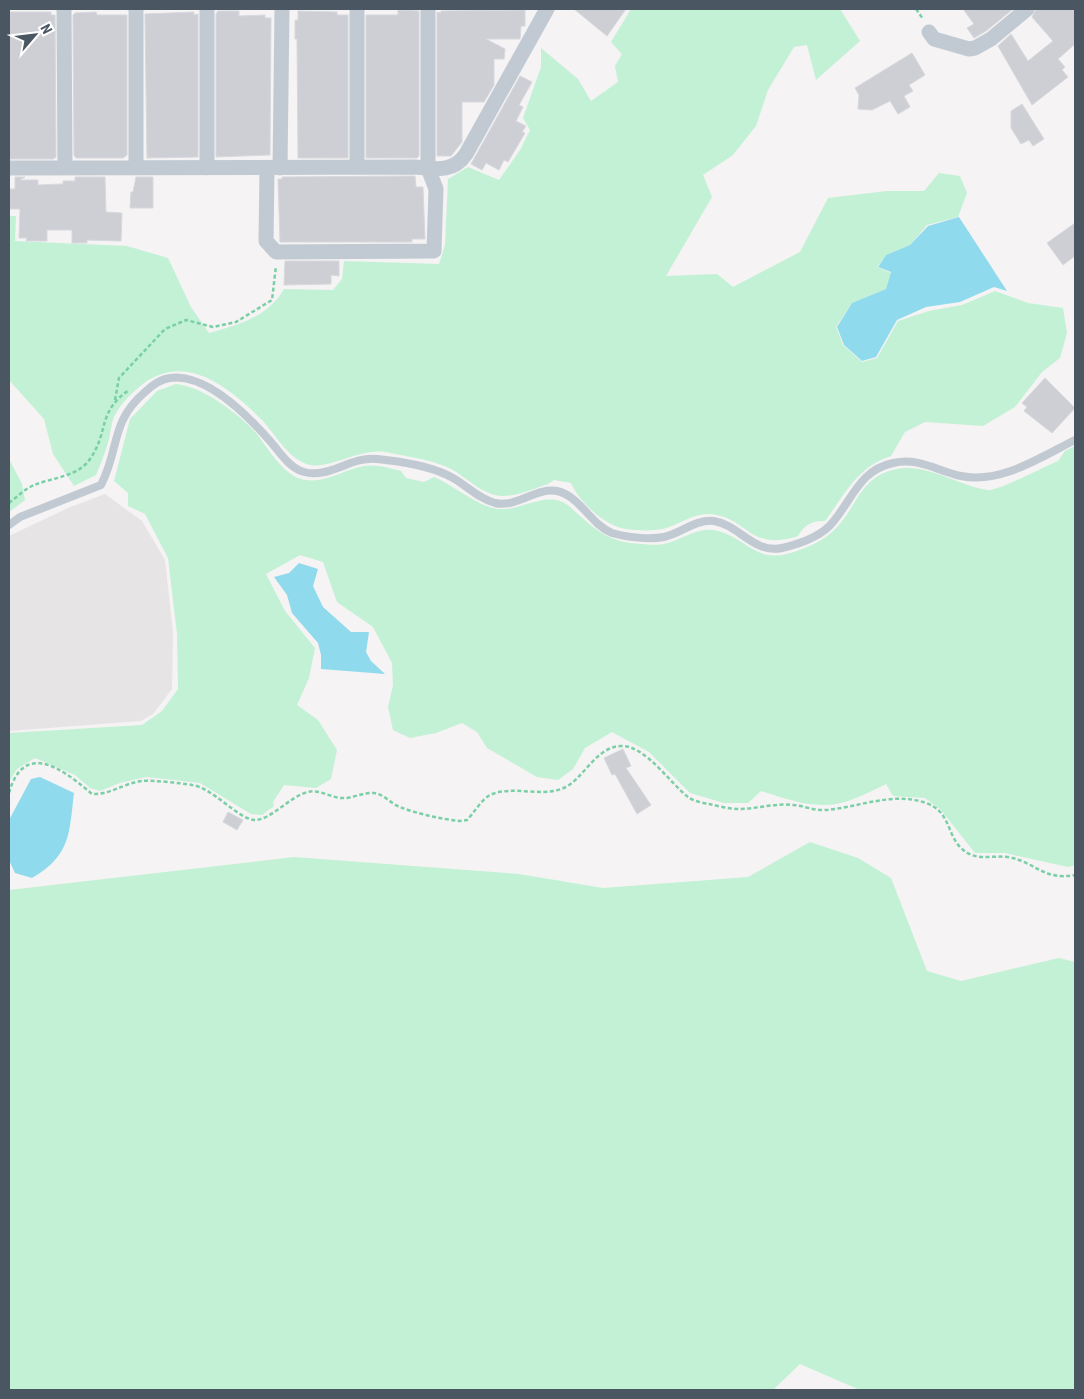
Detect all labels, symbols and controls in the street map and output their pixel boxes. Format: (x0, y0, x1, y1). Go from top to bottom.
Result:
north arrow (10, 10, 60, 60)
text: N (37, 21, 56, 36)

